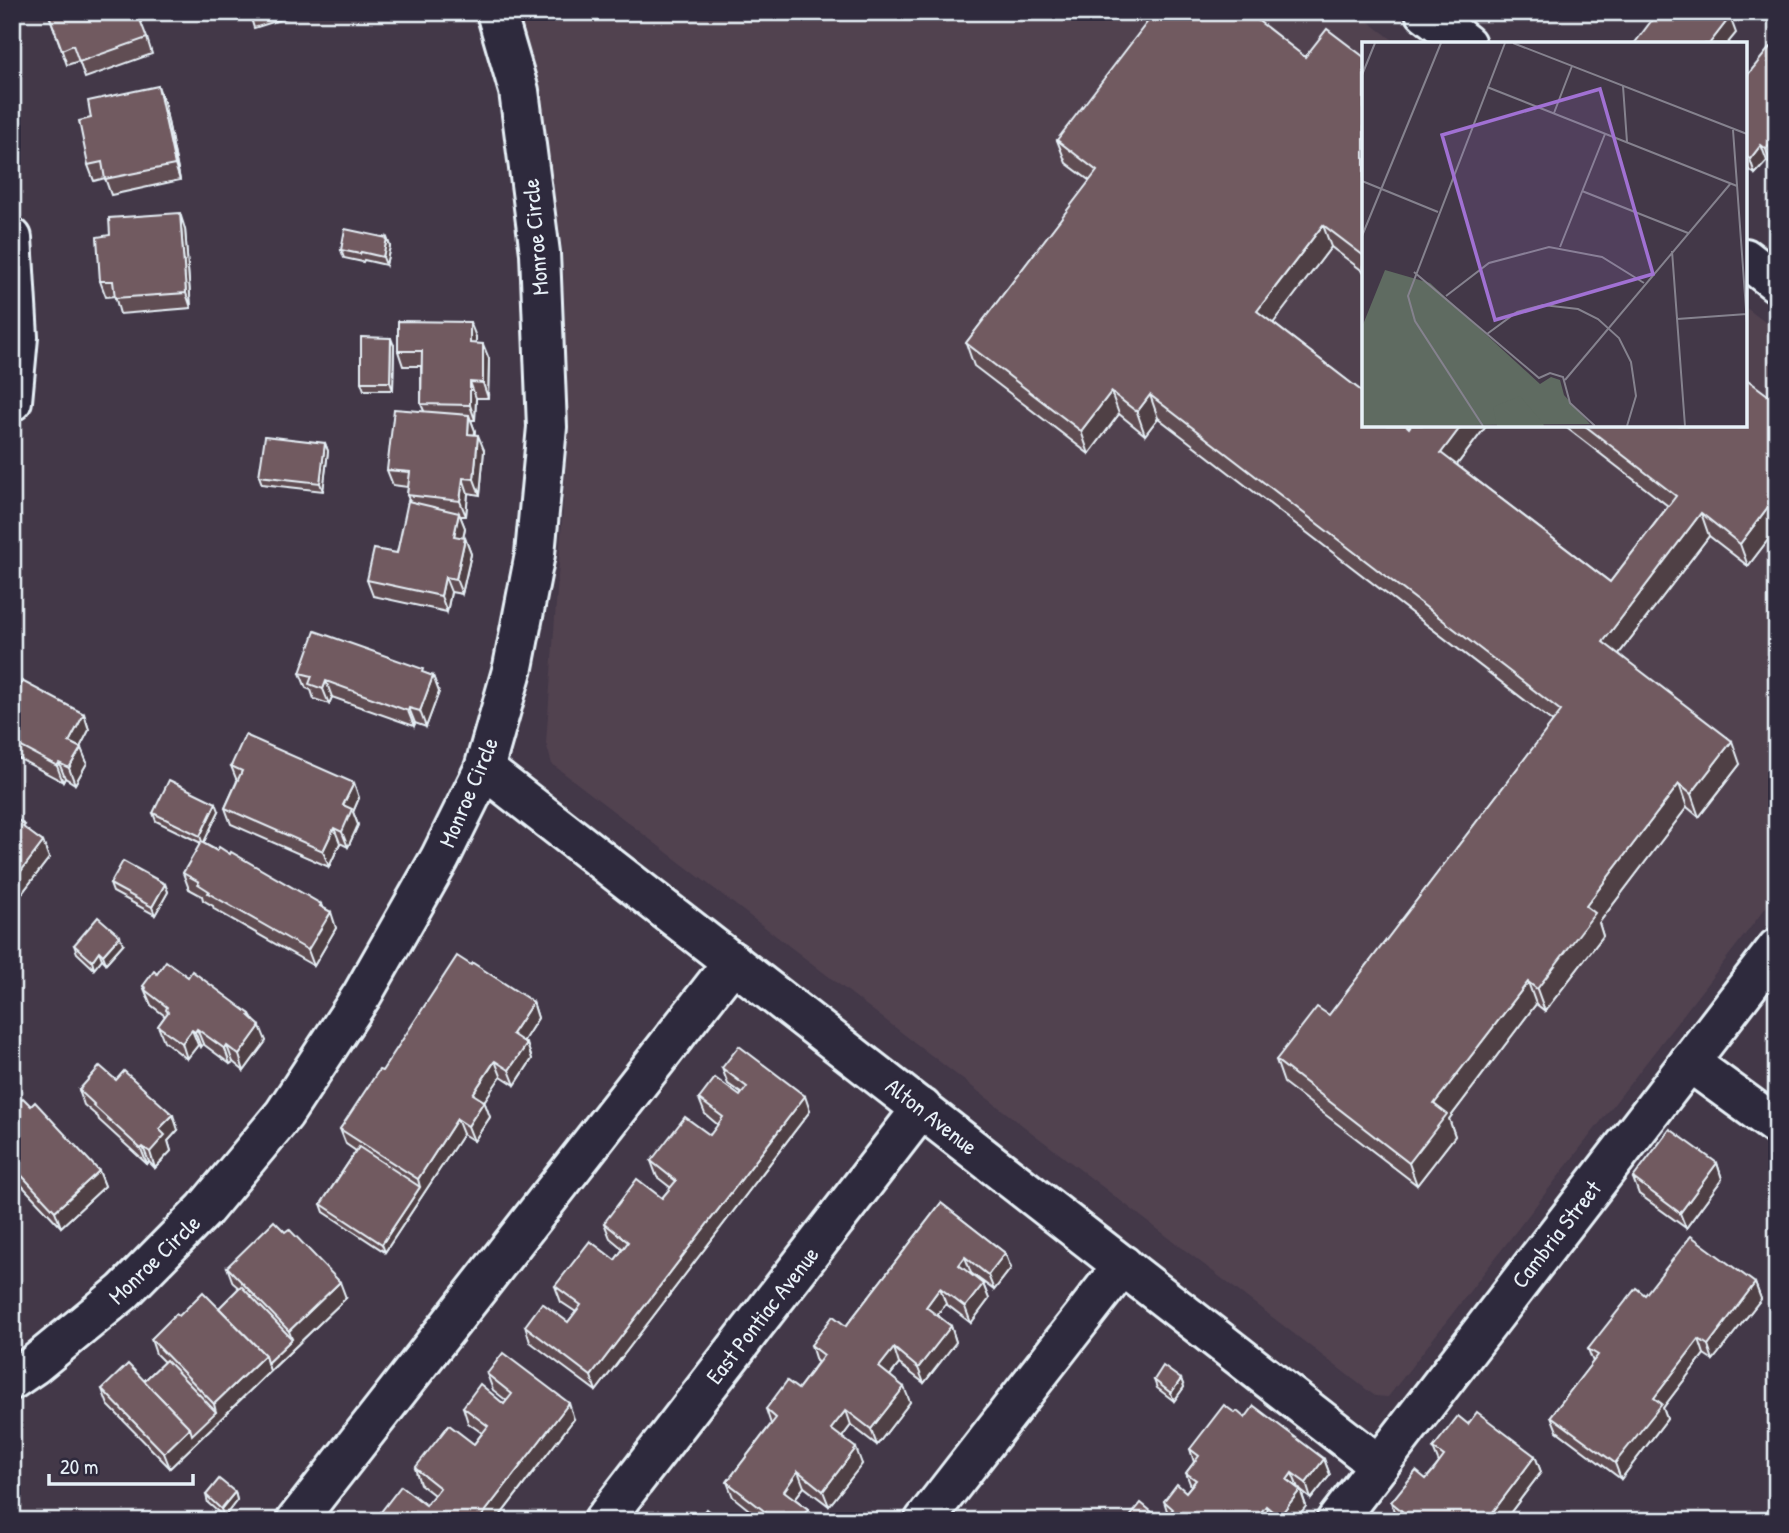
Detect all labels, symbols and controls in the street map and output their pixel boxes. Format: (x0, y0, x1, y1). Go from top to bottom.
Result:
inset map (1362, 42, 1747, 427)
street label: Monroe Circle (514, 178, 556, 296)
street label: Monroe Circle (431, 732, 505, 852)
street label: Alton Avenue (880, 1070, 984, 1162)
street label: Cambria Street (1504, 1173, 1608, 1294)
street label: Monroe Circle (101, 1207, 207, 1311)
street label: East Pontiac Avenue (699, 1240, 825, 1390)
scale bar (49, 1442, 192, 1486)
text: 20 m (60, 1452, 98, 1481)

